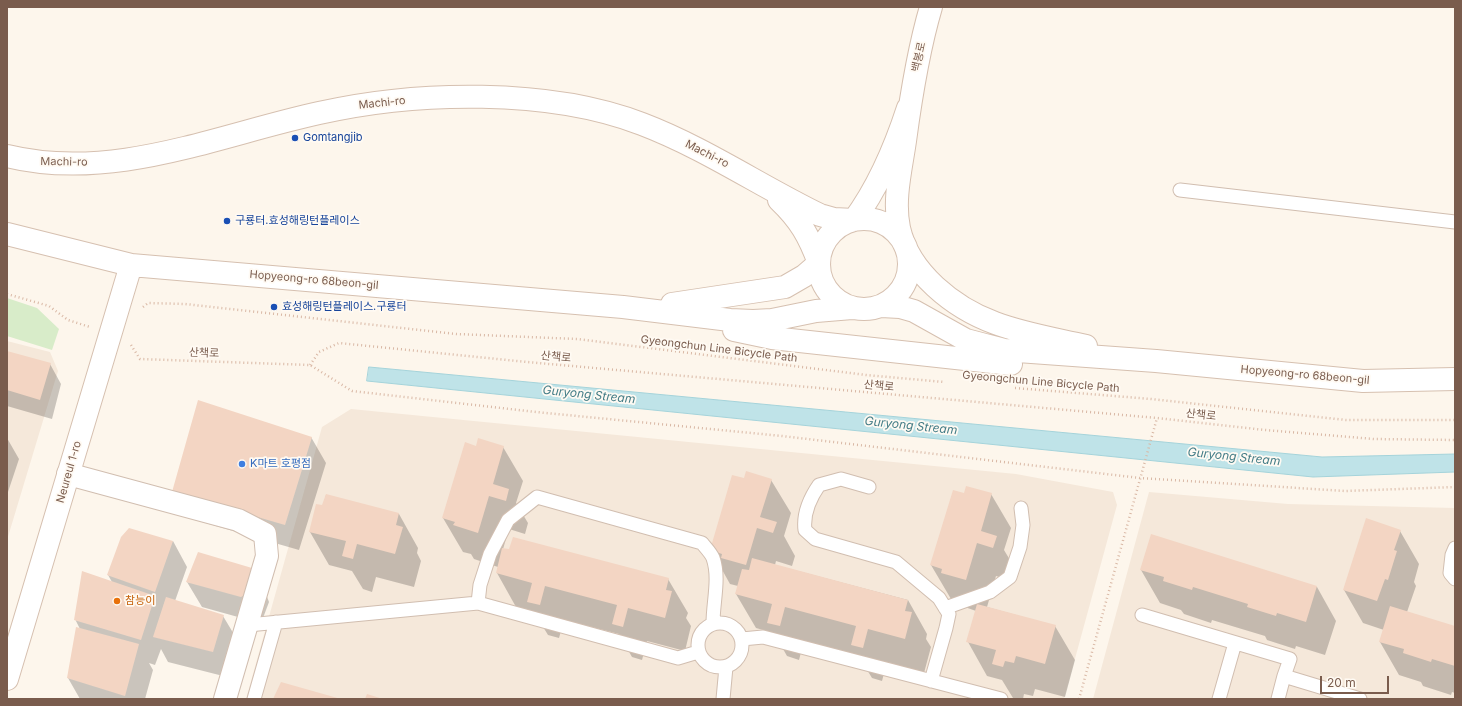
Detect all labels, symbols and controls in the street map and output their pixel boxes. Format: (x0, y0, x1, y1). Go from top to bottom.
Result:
street label: 백봉로 (909, 41, 929, 73)
street label: Machi-ro (358, 94, 406, 112)
place label: Gomtangjib (303, 131, 363, 145)
marker: Gomtangjib (290, 133, 300, 143)
street label: Machi-ro (683, 137, 731, 171)
street label: Machi-ro (40, 155, 88, 169)
place label: 구룡터.효성해링턴플레이스 (235, 214, 360, 228)
marker: 구룡터.효성해링턴플레이스 (222, 216, 232, 226)
street label: Hopyeong-ro 68beon-gil (249, 268, 379, 292)
place label: 효성해링턴플레이스.구룡터 (282, 300, 407, 314)
marker: 효성해링턴플레이스.구룡터 (269, 302, 279, 312)
street label: Gyeongchun Line Bicycle Path (640, 333, 798, 365)
street label: 산책로 (189, 346, 219, 360)
street label: 산책로 (540, 349, 572, 365)
street label: Hopyeong-ro 68beon-gil (1240, 363, 1370, 387)
street label: Gyeongchun Line Bicycle Path (962, 369, 1120, 395)
street label: 산책로 (863, 378, 895, 394)
water label: Guryong Stream (542, 383, 636, 407)
street label: 산책로 (1185, 407, 1217, 423)
water label: Guryong Stream (864, 414, 958, 438)
street label: Neureul 1-ro (54, 439, 84, 505)
water label: Guryong Stream (1187, 445, 1281, 469)
place label: K마트 호평점 (250, 457, 311, 471)
marker: K마트 호평점 (237, 459, 247, 469)
place label: 참능이 (125, 594, 155, 608)
marker: 참능이 (112, 596, 122, 606)
scale bar (1322, 668, 1391, 694)
text: 20 m (1327, 675, 1356, 690)

